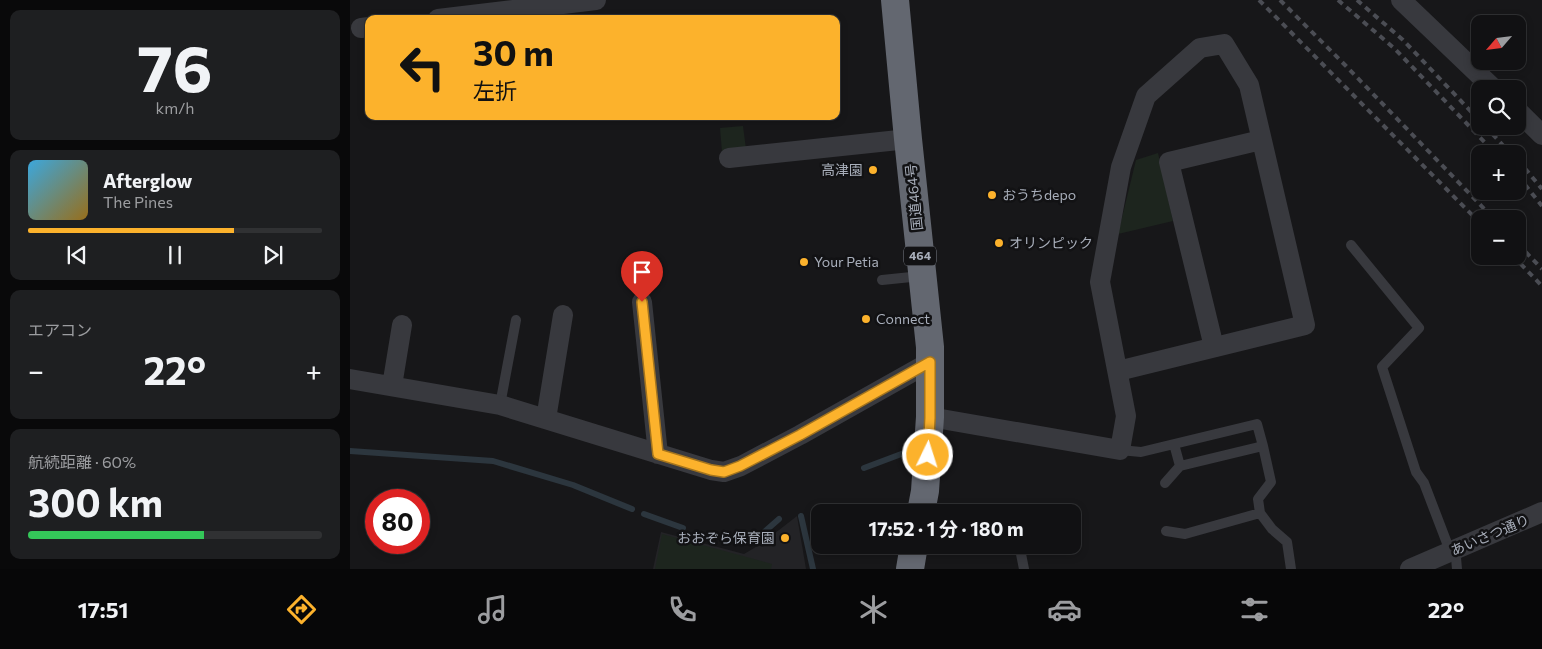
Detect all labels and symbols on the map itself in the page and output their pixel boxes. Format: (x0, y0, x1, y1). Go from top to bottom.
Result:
north arrow (1471, 15, 1526, 70)
place label: 高津園 (821, 161, 863, 178)
street label: 国道464号 (902, 163, 925, 231)
marker: 高津園 (867, 164, 879, 176)
place label: おうちdepo (1002, 186, 1076, 203)
marker: おうちdepo (986, 189, 998, 201)
place label: オリンピック (1009, 234, 1093, 251)
marker: オリンピック (993, 237, 1005, 249)
road number: 464 (904, 247, 936, 266)
pin (621, 251, 663, 302)
place label: Your Petia (814, 253, 879, 270)
marker: Your Petia (798, 256, 810, 268)
place label: Connect (876, 310, 930, 327)
marker: Connect (860, 313, 872, 325)
position arrow (901, 428, 953, 480)
speed limit sign: 80 (365, 489, 430, 554)
street label: あいさつ通り (1448, 510, 1532, 559)
place label: おおぞら保育園 (677, 529, 775, 546)
marker: おおぞら保育園 (779, 532, 791, 544)

